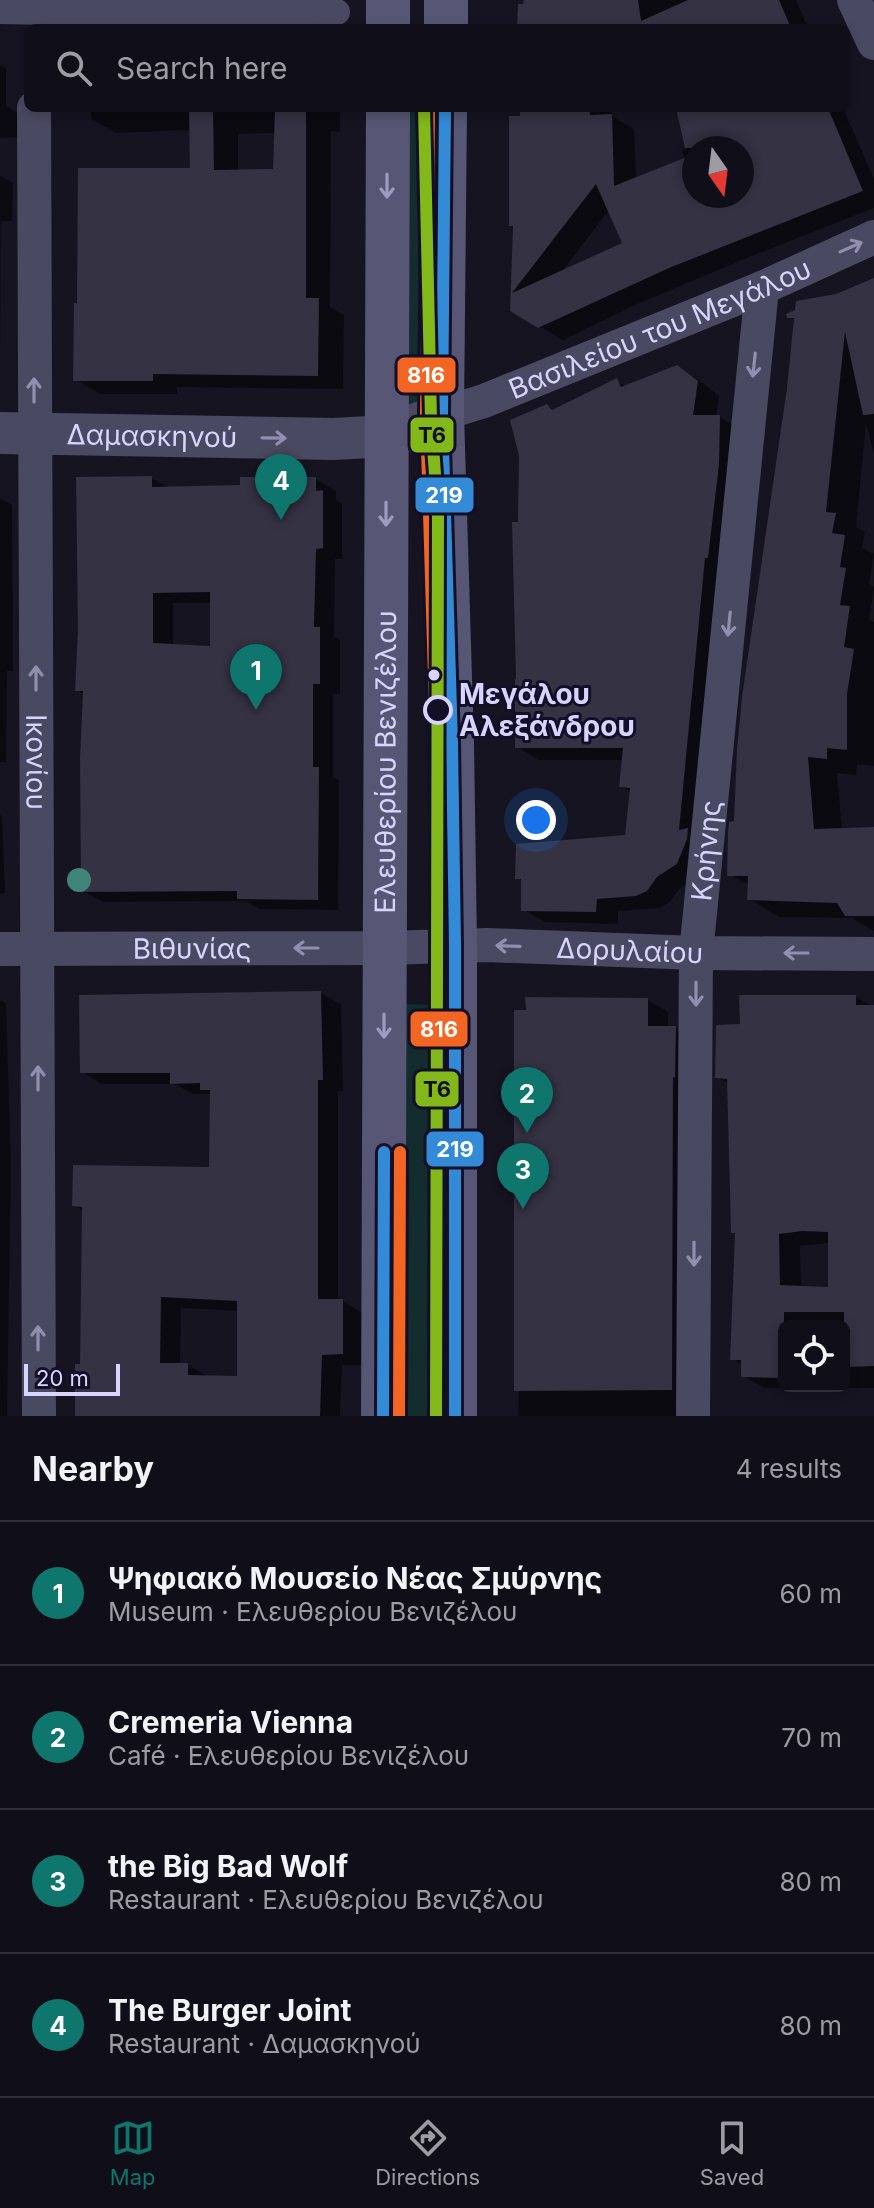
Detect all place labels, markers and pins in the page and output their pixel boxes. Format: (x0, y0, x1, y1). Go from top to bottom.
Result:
pin: 4 (255, 454, 307, 520)
pin: 1 (230, 644, 282, 710)
unlabelled marker (426, 667, 442, 683)
place label: Μεγάλου Αλεξάνδρου (459, 677, 635, 743)
marker: Μεγάλου Αλεξάνδρου (424, 696, 452, 724)
pin: 2 (501, 1067, 553, 1133)
pin: 3 (497, 1143, 549, 1209)

